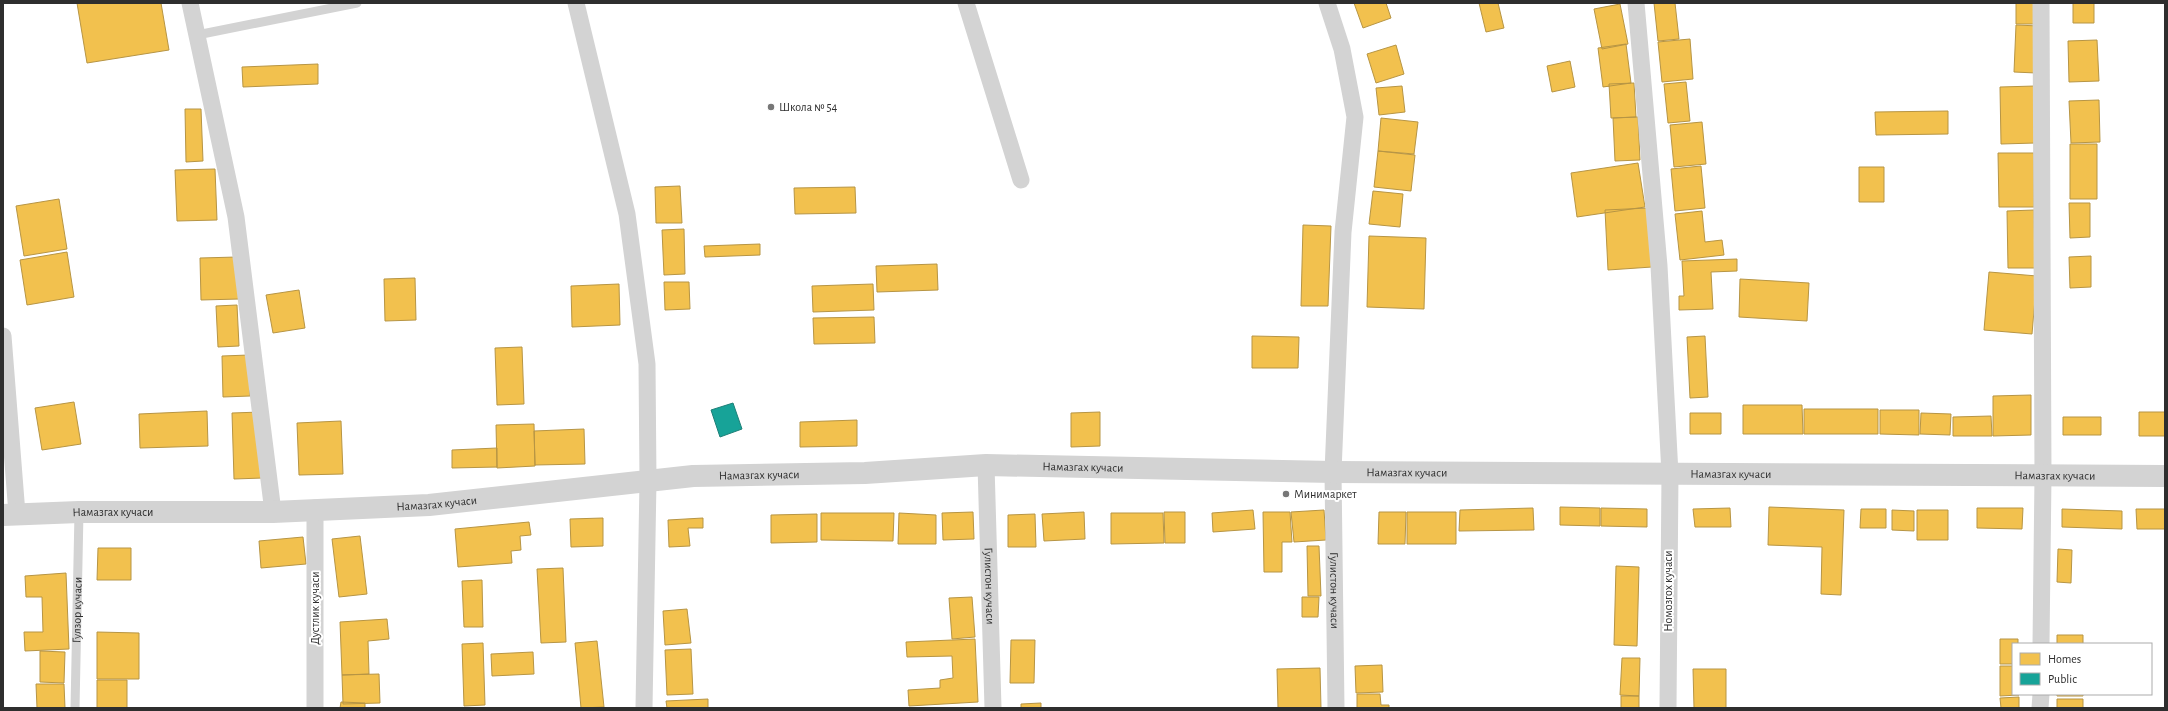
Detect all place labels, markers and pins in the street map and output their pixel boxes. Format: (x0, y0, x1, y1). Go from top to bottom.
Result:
place label: Школа № 54 (779, 101, 838, 113)
marker: Школа № 54 (766, 102, 776, 112)
place label: Минимаркет (1294, 488, 1357, 500)
marker: Минимаркет (1281, 489, 1291, 499)

